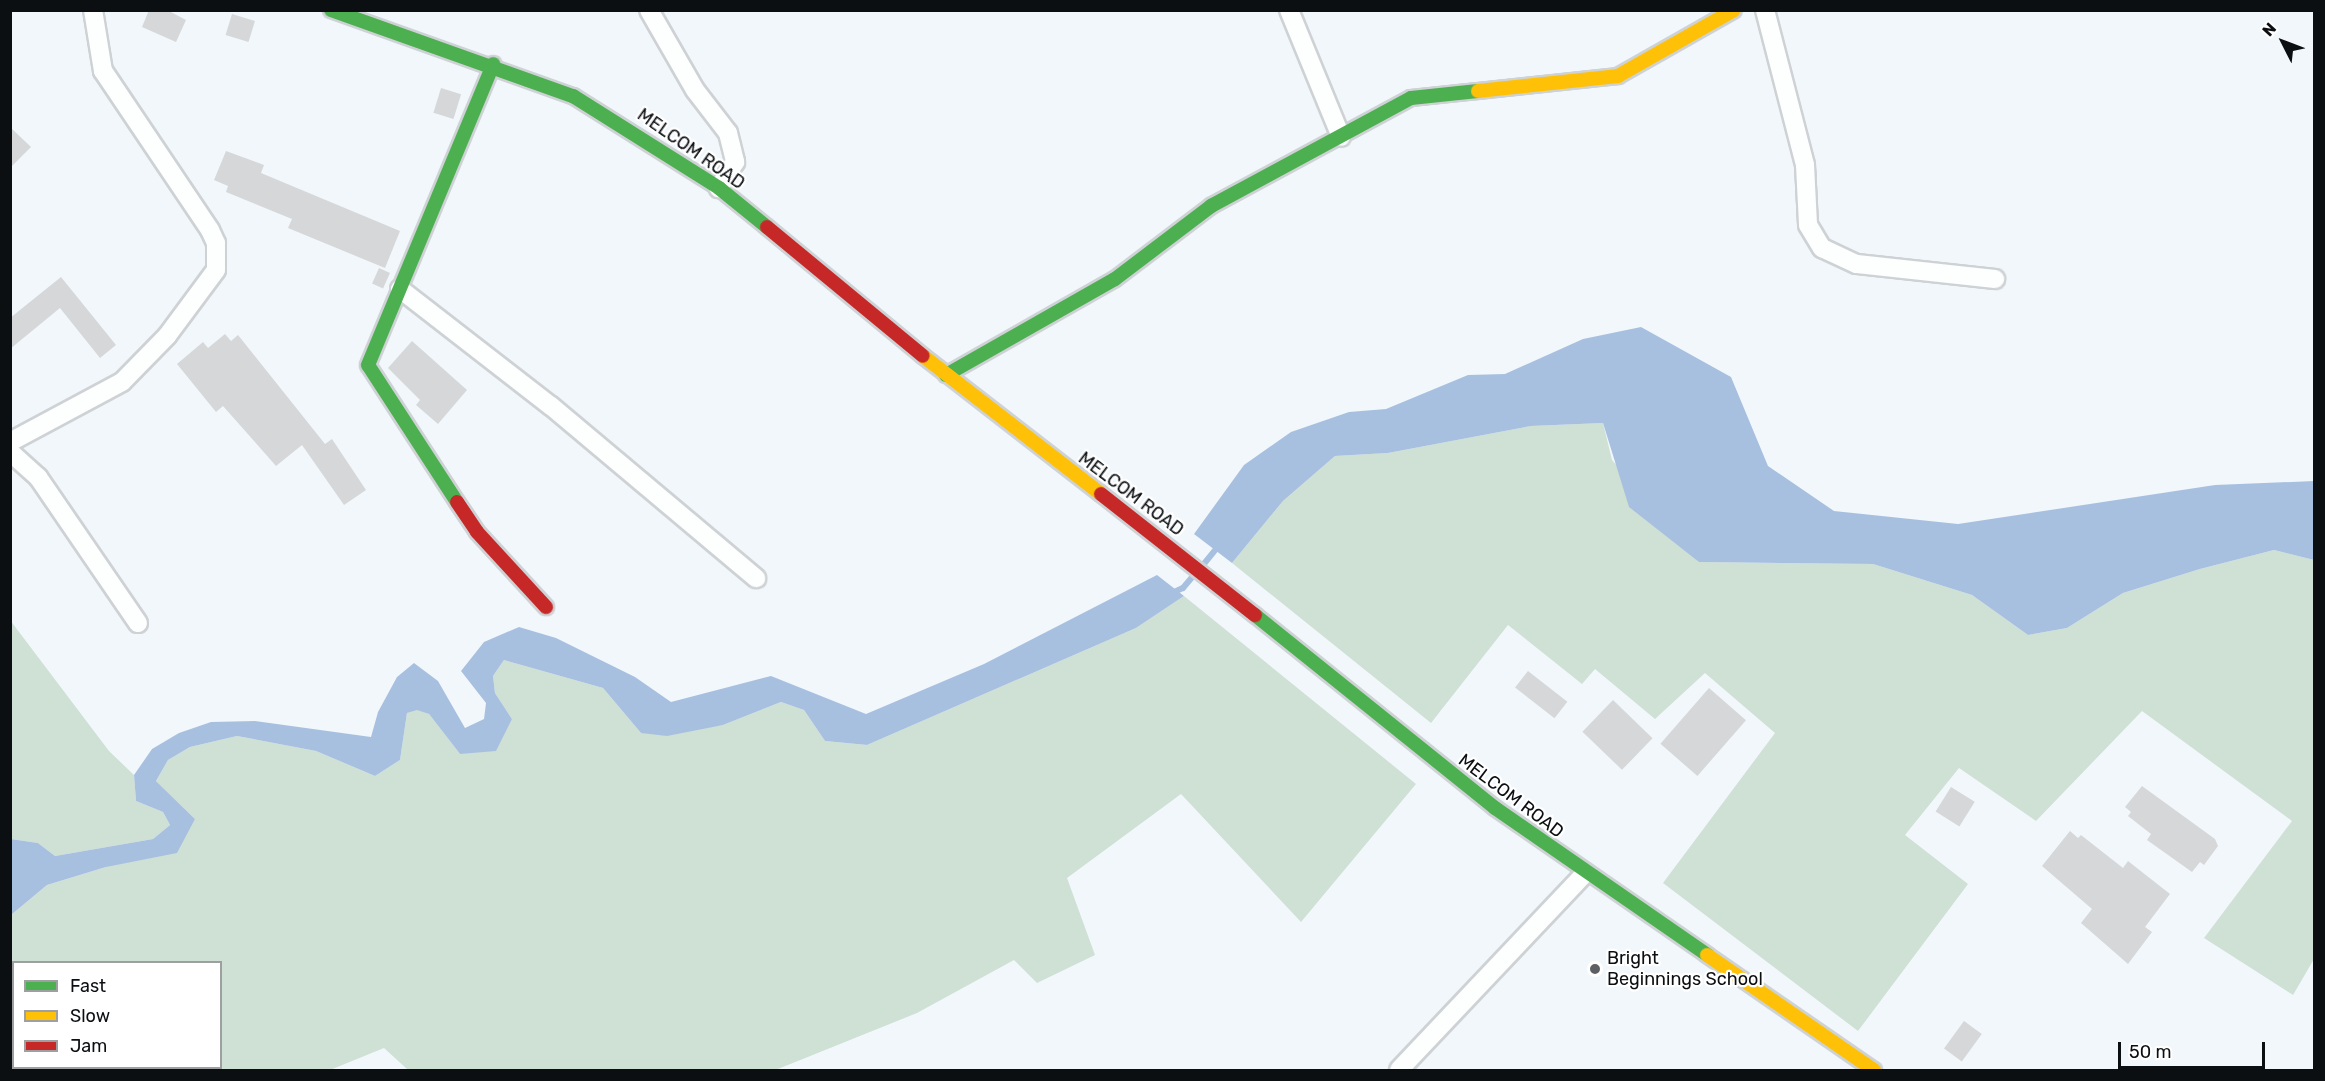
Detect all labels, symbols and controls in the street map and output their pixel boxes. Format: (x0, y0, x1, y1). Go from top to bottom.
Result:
north arrow (2253, 12, 2313, 72)
text: N (2258, 19, 2280, 40)
street label: MELCOM ROAD (633, 104, 749, 194)
street label: MELCOM ROAD (1074, 447, 1188, 541)
street label: MELCOM ROAD (1454, 749, 1568, 843)
place label: Bright Beginnings School (1607, 948, 1763, 990)
legend (12, 961, 222, 1069)
marker: Bright Beginnings School (1588, 962, 1602, 976)
text: Fast (70, 975, 106, 997)
text: Slow (70, 1005, 110, 1027)
scale bar (2121, 1030, 2268, 1068)
text: Jam (70, 1035, 107, 1057)
text: 50 m (2129, 1041, 2172, 1063)

